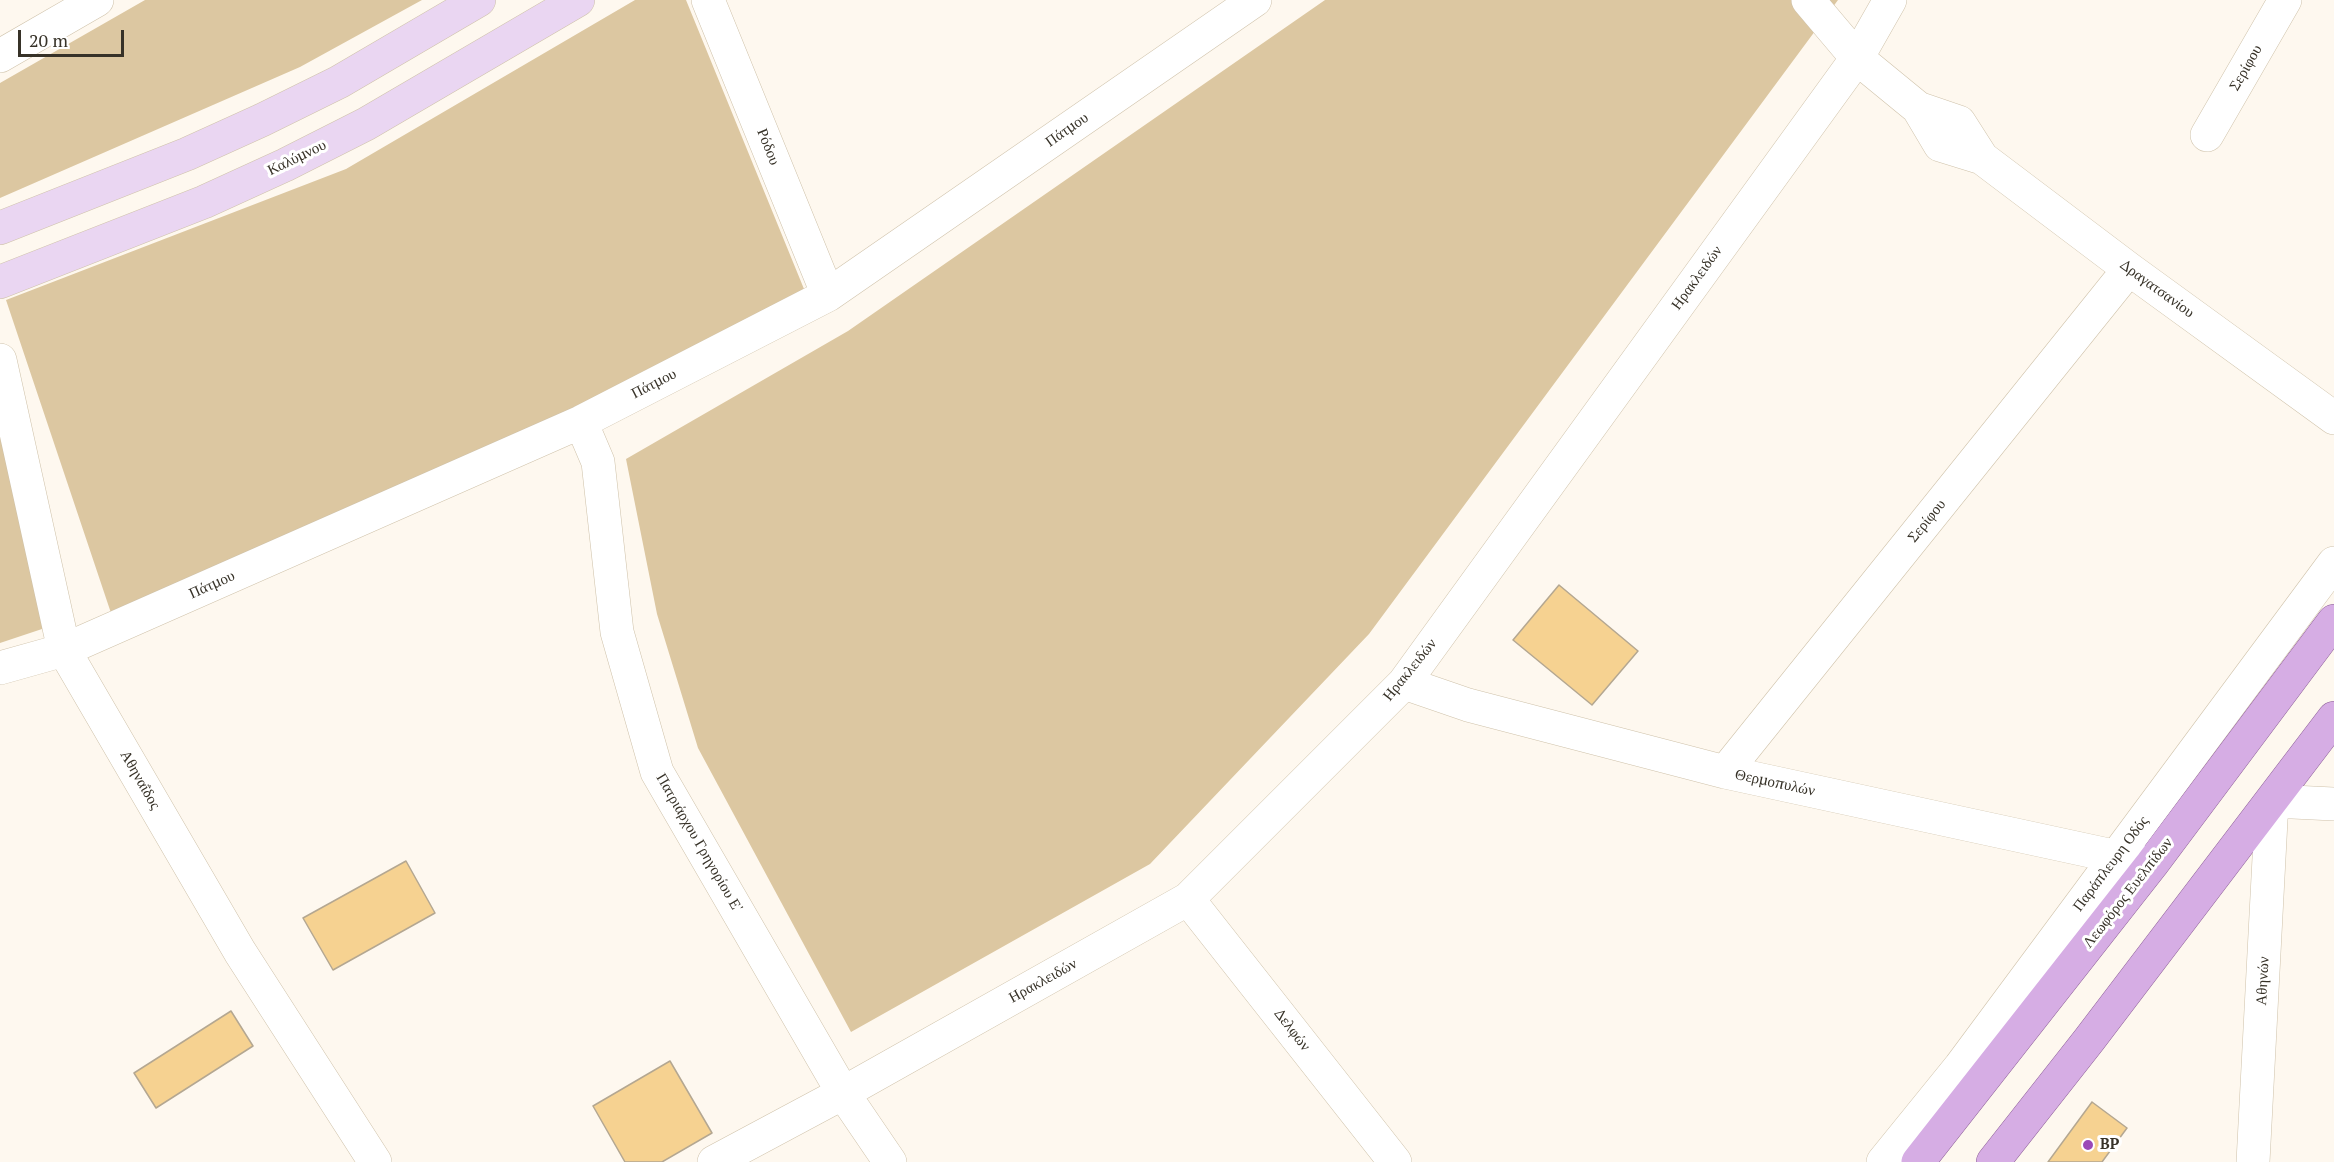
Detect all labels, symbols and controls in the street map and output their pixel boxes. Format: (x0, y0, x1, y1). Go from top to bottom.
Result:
scale bar (21, 18, 128, 56)
text: 20 m (29, 28, 68, 52)
street label: Σερίφου (2226, 42, 2266, 94)
street label: Πάτμου (1042, 109, 1092, 151)
street label: Ρόδου (753, 126, 783, 168)
street label: Καλύμνου (265, 136, 329, 180)
street label: Ηρακλειδών (1668, 242, 1726, 314)
street label: Δραγατσανίου (2116, 256, 2198, 322)
street label: Πάτμου (628, 365, 680, 403)
street label: Σερίφου (1904, 496, 1950, 546)
street label: Πάτμου (186, 567, 238, 603)
street label: Ηρακλειδών (1379, 635, 1441, 705)
street label: Αθηναΐδος (116, 747, 164, 813)
street label: Θερμοπυλών (1733, 766, 1817, 800)
street label: Πατριάρχου Γρηγορίου Ε' (652, 770, 746, 916)
street label: Παράπλευρη Οδός (2069, 813, 2153, 915)
street label: Λεωφόρος Ευελπίδων (2079, 834, 2177, 952)
street label: Ηρακλειδών (1006, 955, 1080, 1007)
street label: Αθηνών (2253, 956, 2273, 1006)
street label: Δελφών (1270, 1005, 1314, 1055)
place label: BP (2100, 1136, 2119, 1154)
marker: BP (2081, 1138, 2095, 1152)

